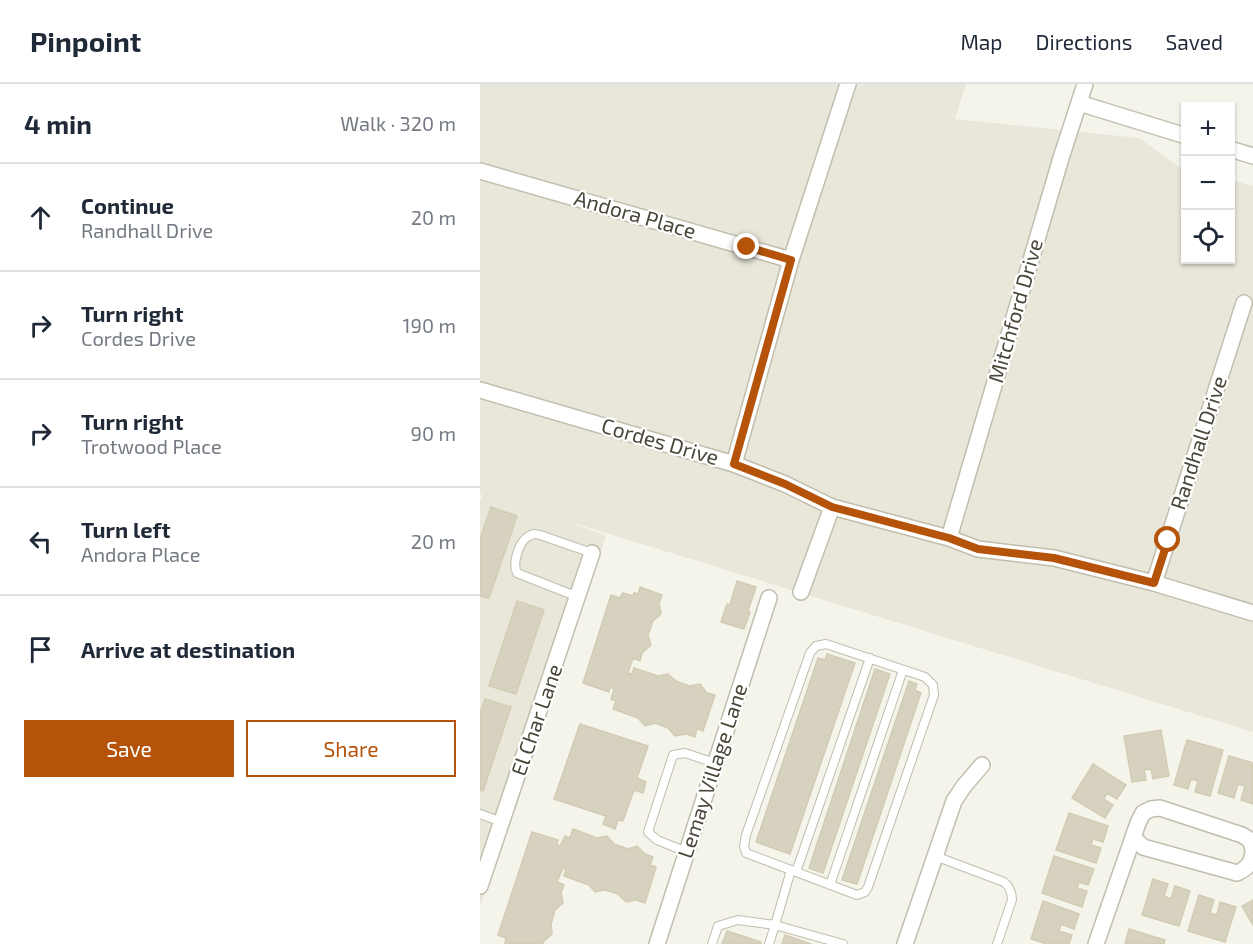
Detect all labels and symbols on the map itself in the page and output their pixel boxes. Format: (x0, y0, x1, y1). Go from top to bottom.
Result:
street label: Andora Place (572, 184, 699, 243)
route end (733, 233, 759, 259)
street label: Mitchford Drive (982, 236, 1047, 385)
street label: Randhall Drive (1164, 373, 1231, 512)
street label: Cordes Drive (599, 412, 722, 469)
route start (1154, 526, 1180, 552)
street label: El Char Lane (505, 660, 566, 779)
street label: Lemay Village Lane (672, 680, 752, 861)

